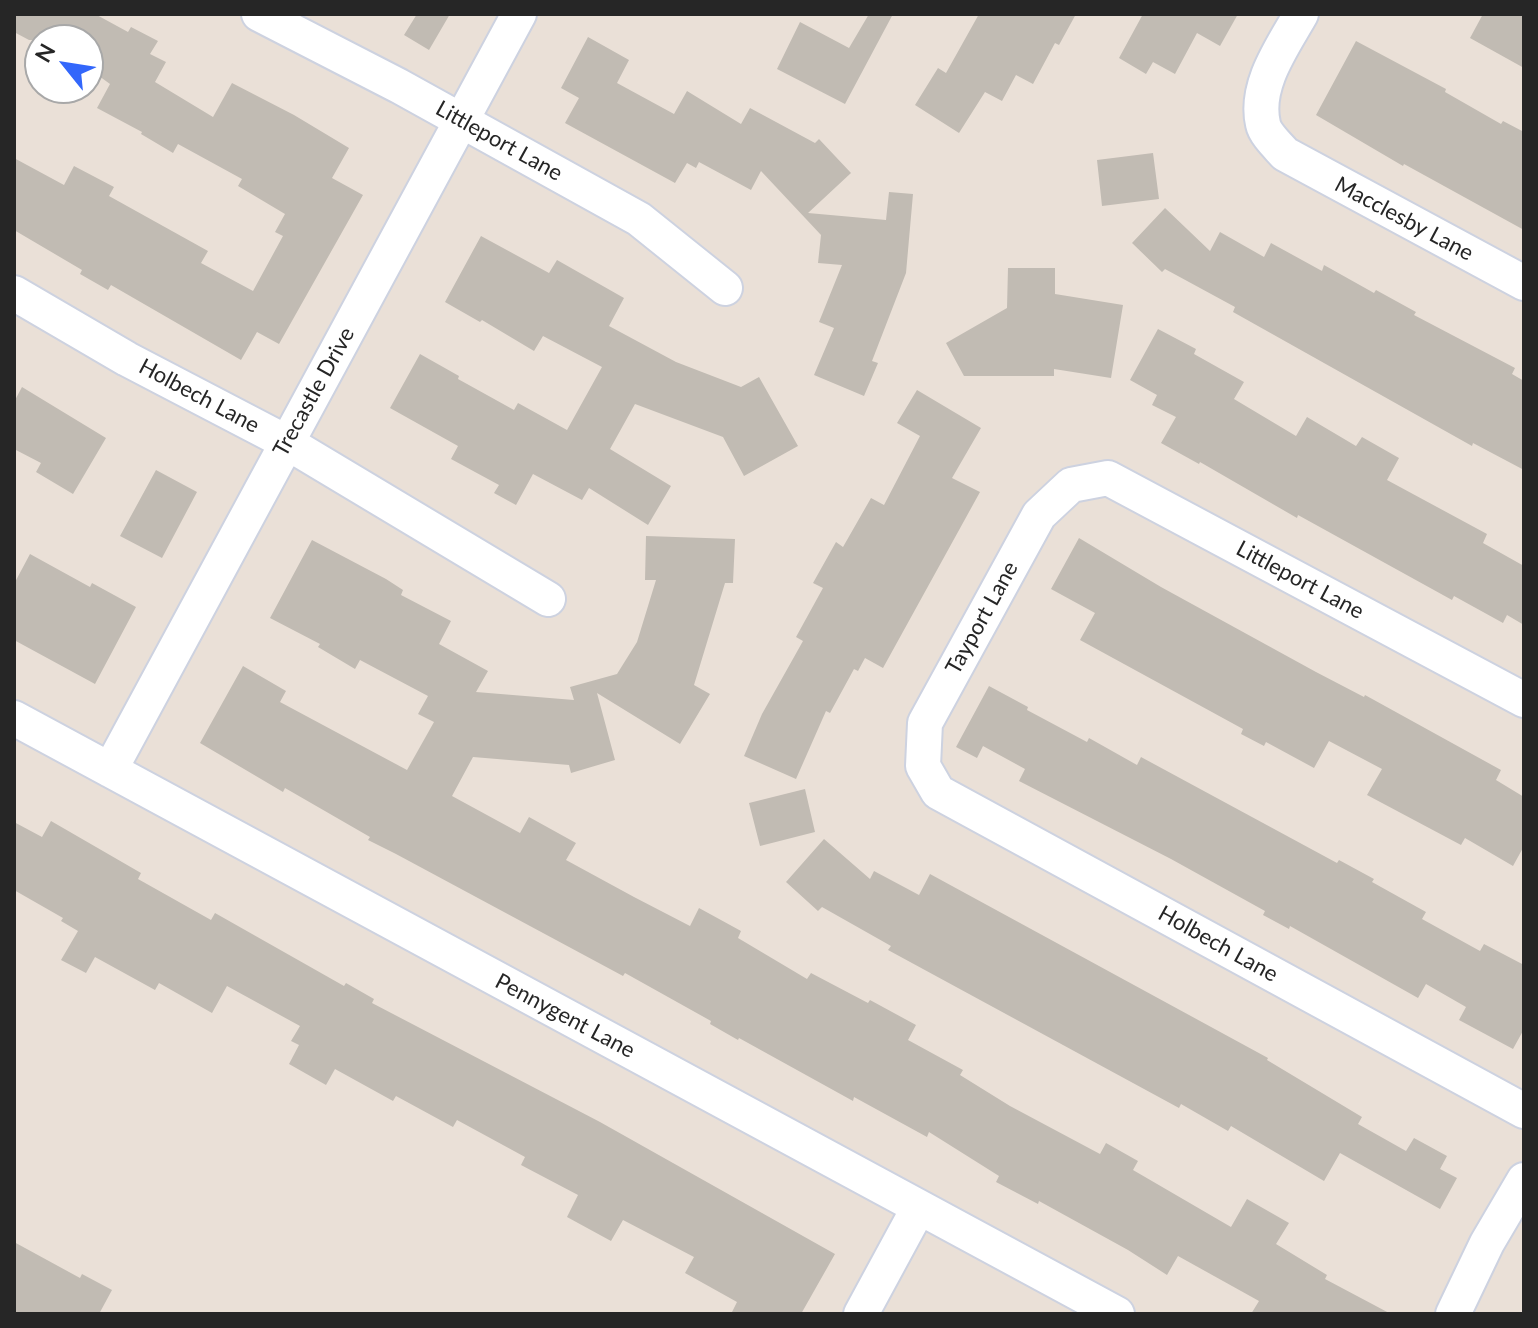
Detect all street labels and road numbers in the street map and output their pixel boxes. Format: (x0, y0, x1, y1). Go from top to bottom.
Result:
street label: Littleport Lane (431, 95, 567, 187)
street label: Macclesby Lane (1330, 171, 1478, 267)
street label: Trecastle Drive (268, 323, 360, 461)
street label: Holbech Lane (134, 353, 264, 439)
street label: Littleport Lane (1232, 535, 1368, 625)
street label: Tayport Lane (940, 557, 1024, 679)
street label: Holbech Lane (1154, 900, 1282, 988)
street label: Pennygent Lane (491, 968, 639, 1064)

